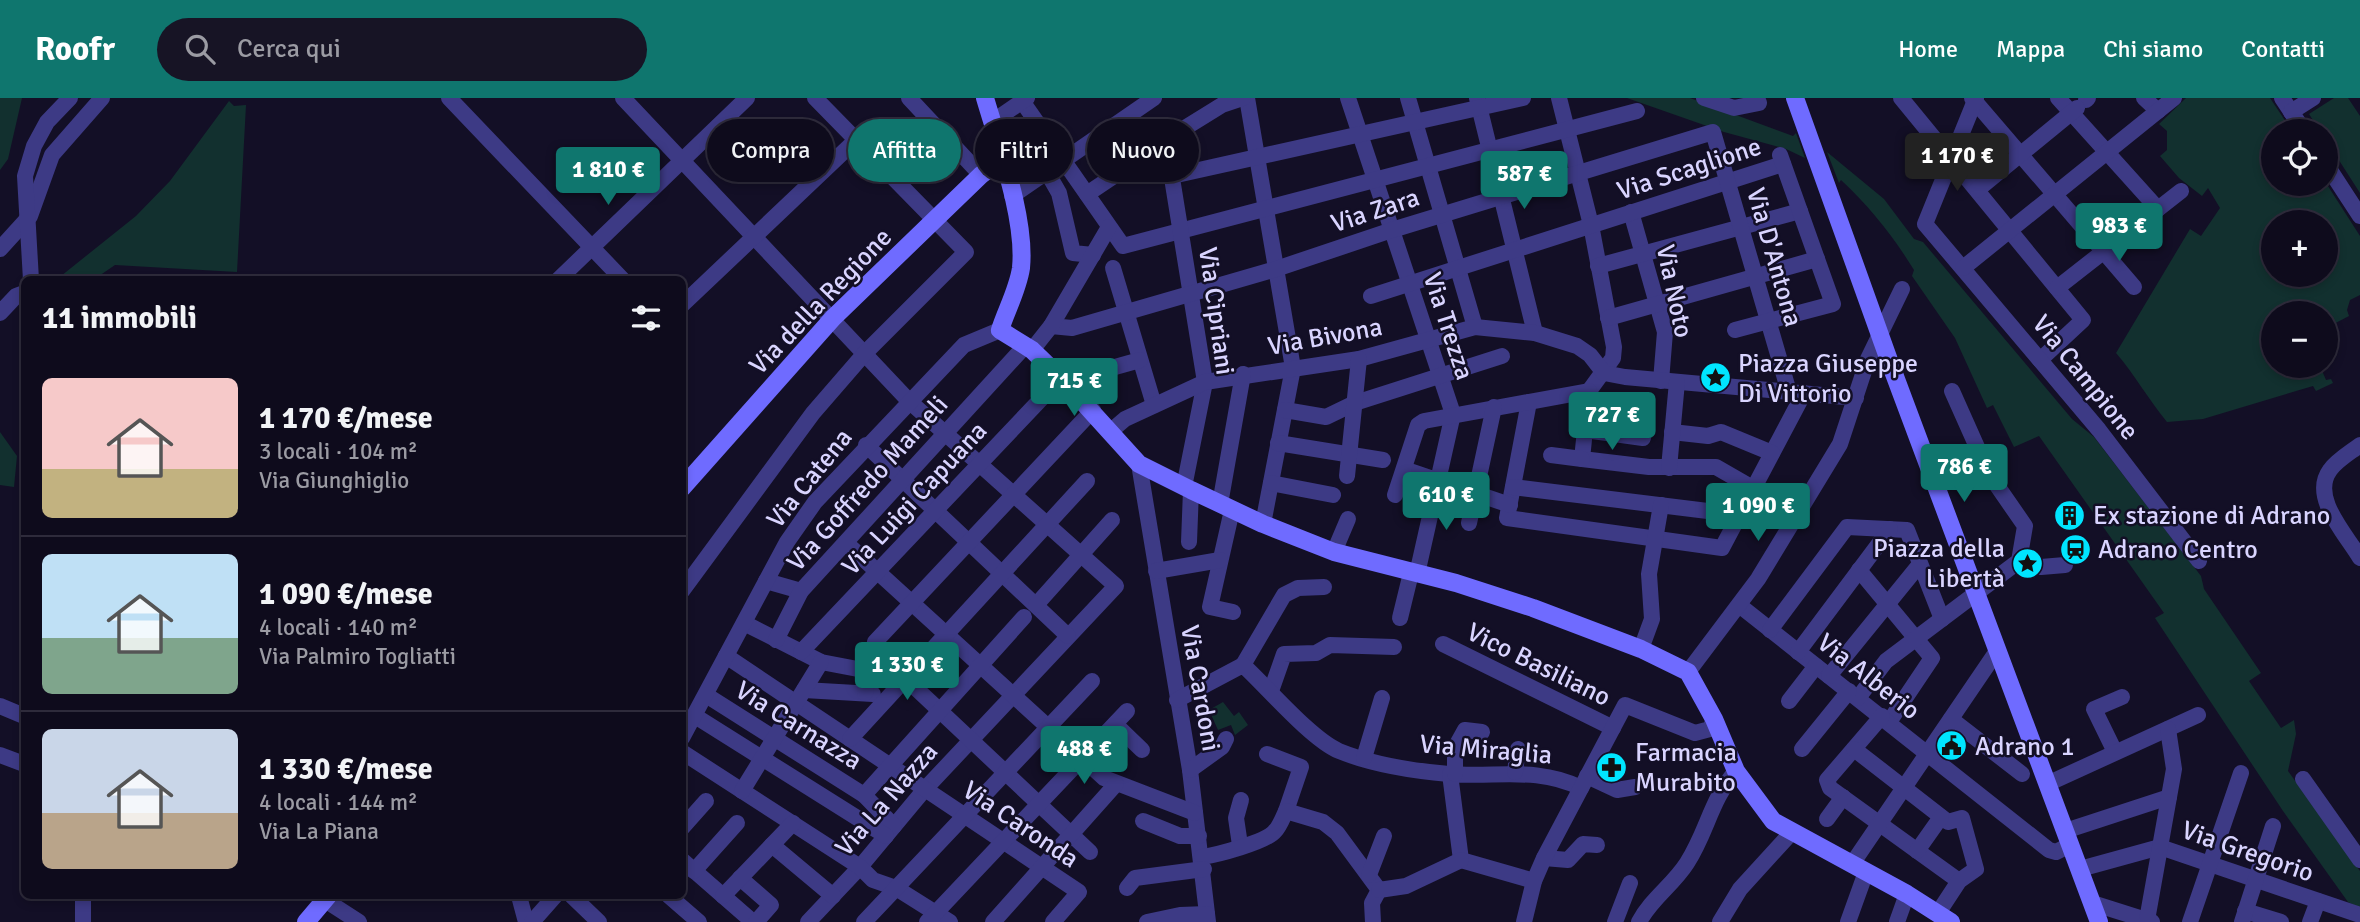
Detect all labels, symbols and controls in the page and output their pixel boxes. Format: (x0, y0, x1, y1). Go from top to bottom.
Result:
search box (157, 18, 647, 81)
text: Roofr (35, 29, 115, 70)
icon: search (181, 30, 219, 68)
text: Cerca qui (237, 33, 341, 65)
text: Home (1898, 34, 1958, 64)
text: Mappa (1996, 34, 2065, 64)
text: Chi siamo (2103, 34, 2203, 64)
text: Contatti (2241, 34, 2325, 64)
chip: Compra (707, 119, 834, 182)
chip: Affitta (848, 119, 961, 182)
chip: Filtri (975, 119, 1073, 182)
chip: Nuovo (1087, 119, 1199, 182)
map controls (2261, 119, 2338, 378)
button: locate (2261, 119, 2338, 196)
street label: Via Scaglione (1613, 131, 1765, 207)
pin: 1 170 € (1892, 134, 2022, 193)
text: 1 170 € (1921, 141, 1993, 170)
pin: 1 810 € (543, 148, 673, 207)
pin: 587 € (1475, 152, 1573, 211)
text: 1 810 € (572, 155, 644, 184)
text: 587 € (1497, 159, 1551, 188)
street label: Via Zara (1327, 182, 1423, 240)
street label: Via D'Antona (1739, 184, 1809, 330)
pin: 983 € (2070, 204, 2168, 263)
button: + (2261, 210, 2338, 287)
text: 983 € (2092, 211, 2146, 240)
street label: Via della Regione (743, 222, 899, 382)
street label: Via Noto (1649, 242, 1699, 341)
street label: Via Cipriani (1191, 245, 1241, 377)
street label: Via Trezza (1416, 269, 1480, 384)
icon: filters (627, 299, 665, 337)
text: 11 immobili (42, 300, 197, 337)
button: − (2261, 301, 2338, 378)
street label: Via Campione (2025, 309, 2145, 447)
street label: Via Bivona (1265, 311, 1385, 363)
place label: Piazza Giuseppe Di Vittorio (1738, 348, 1918, 410)
pin: 715 € (1025, 358, 1123, 418)
place icon: Piazza Giuseppe Di Vittorio (1698, 361, 1732, 395)
text: 715 € (1047, 366, 1101, 395)
street label: Via Goffredo Mameli (780, 389, 955, 578)
pin: 727 € (1563, 392, 1661, 452)
text: 1 170 €/mese (259, 400, 433, 437)
text: 727 € (1585, 400, 1639, 429)
icon: home (98, 406, 182, 490)
street label: Via Luigi Capuana (835, 415, 994, 582)
street label: Via Catena (760, 422, 860, 535)
text: 3 locali · 104 m² (259, 437, 418, 466)
pin: 786 € (1915, 444, 2013, 504)
text: 786 € (1937, 452, 1991, 481)
text: Via Giunghiglio (259, 466, 409, 495)
pin: 610 € (1397, 472, 1495, 532)
text: 610 € (1419, 480, 1473, 509)
pin: 1 090 € (1693, 484, 1823, 543)
text: 1 090 € (1722, 491, 1794, 520)
building icon: Ex stazione di Adrano (2053, 498, 2087, 532)
place label: Ex stazione di Adrano (2093, 500, 2330, 532)
station icon: Adrano Centro (2058, 532, 2092, 566)
place label: Piazza della Libertà (1873, 533, 2005, 595)
place label: Adrano Centro (2098, 534, 2258, 566)
place icon: Piazza della Libertà (2011, 546, 2045, 580)
text: 1 090 €/mese (259, 576, 433, 613)
icon: home (98, 582, 182, 666)
text: 4 locali · 140 m² (259, 613, 418, 642)
street label: Vico Basiliano (1461, 616, 1616, 714)
street label: Via Cardoni (1173, 623, 1227, 754)
street label: Via Alberio (1811, 627, 1926, 727)
text: Via Palmiro Togliatti (259, 642, 456, 671)
pin: 1 330 € (842, 642, 972, 702)
text: 1 330 € (871, 650, 943, 679)
street label: Via Carnazza (729, 674, 868, 777)
pin: 488 € (1035, 726, 1133, 786)
street label: Via Miraglia (1418, 728, 1553, 772)
public building icon: Adrano 1 (1935, 729, 1969, 763)
place label: Adrano 1 (1975, 731, 2075, 763)
text: 488 € (1057, 734, 1111, 763)
street label: Via La Nazza (829, 736, 945, 863)
place label: Farmacia Murabito (1635, 737, 1737, 799)
pharmacy icon: Farmacia Murabito (1595, 750, 1629, 784)
text: 1 330 €/mese (259, 751, 433, 788)
icon: home (98, 757, 182, 841)
street label: Via Caronda (956, 774, 1085, 875)
text: 4 locali · 144 m² (259, 788, 418, 817)
street label: Via Gregorio (2177, 814, 2318, 889)
text: Via La Piana (259, 817, 379, 846)

